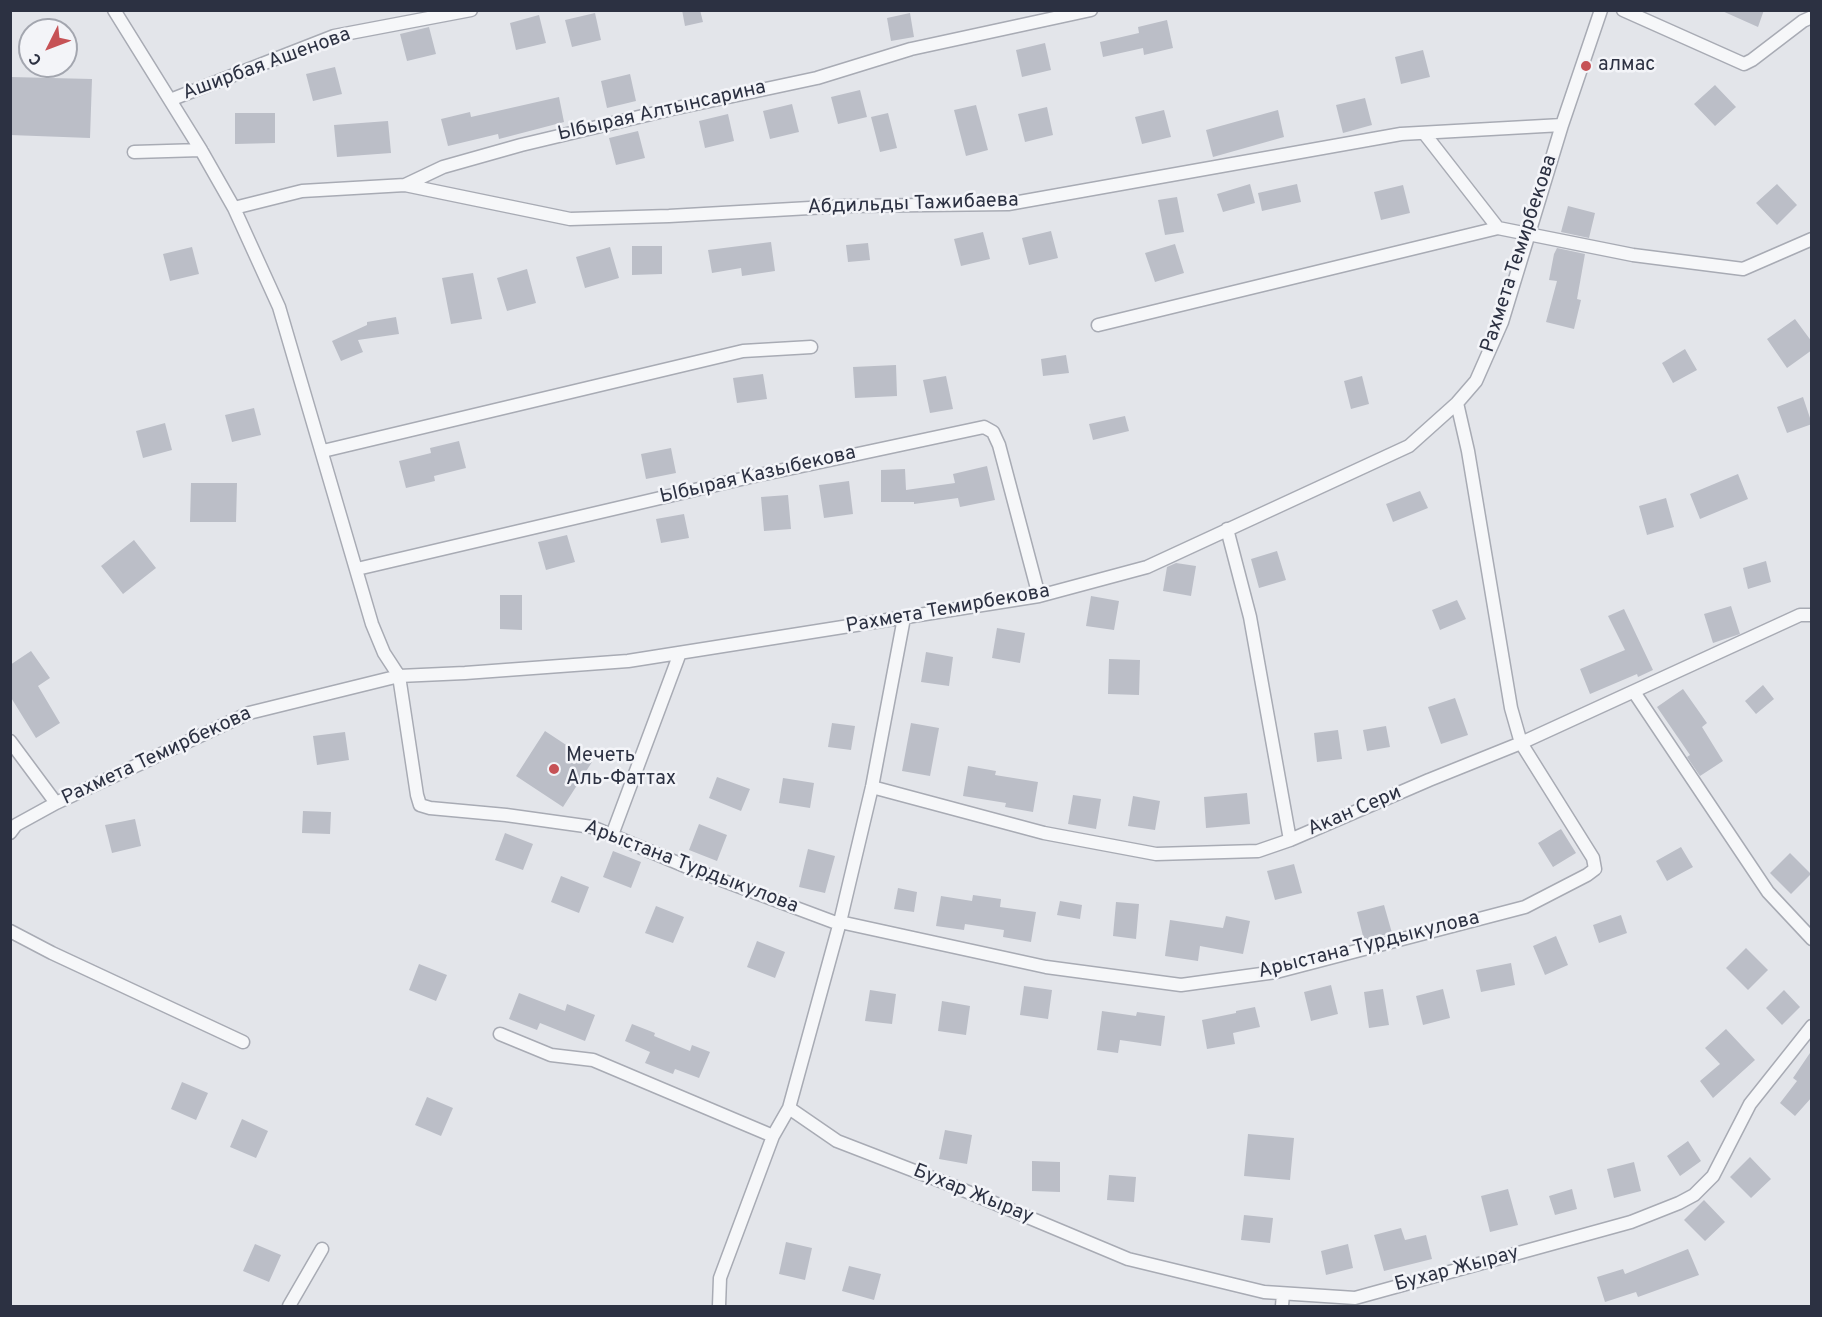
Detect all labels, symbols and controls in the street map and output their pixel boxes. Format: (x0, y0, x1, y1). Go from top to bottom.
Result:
north arrow (18, 18, 78, 78)
street label: Аширбая Ашенова (180, 23, 354, 107)
text: С (25, 48, 47, 69)
place label: алмас (1598, 54, 1655, 78)
marker: алмас (1579, 59, 1593, 73)
street label: Ыбырая Алтынсарина (556, 76, 768, 148)
street label: Рахмета Темирбекова (1477, 152, 1563, 356)
street label: Абдильды Тажибаева (807, 189, 1019, 221)
street label: Ыбырая Казыбекова (658, 442, 858, 510)
street label: Рахмета Темирбекова (844, 580, 1052, 640)
street label: Рахмета Темирбекова (58, 703, 256, 811)
place label: Мечеть Аль-Фаттах (566, 745, 676, 792)
marker: Мечеть Аль-Фаттах (547, 762, 561, 776)
street label: Акан Сери (1305, 782, 1405, 842)
street label: Арыстана Турдыкулова (581, 816, 801, 920)
street label: Арыстана Турдыкулова (1256, 907, 1482, 985)
street label: Бухар Жырау (909, 1160, 1037, 1230)
street label: Бухар Жырау (1392, 1242, 1522, 1298)

